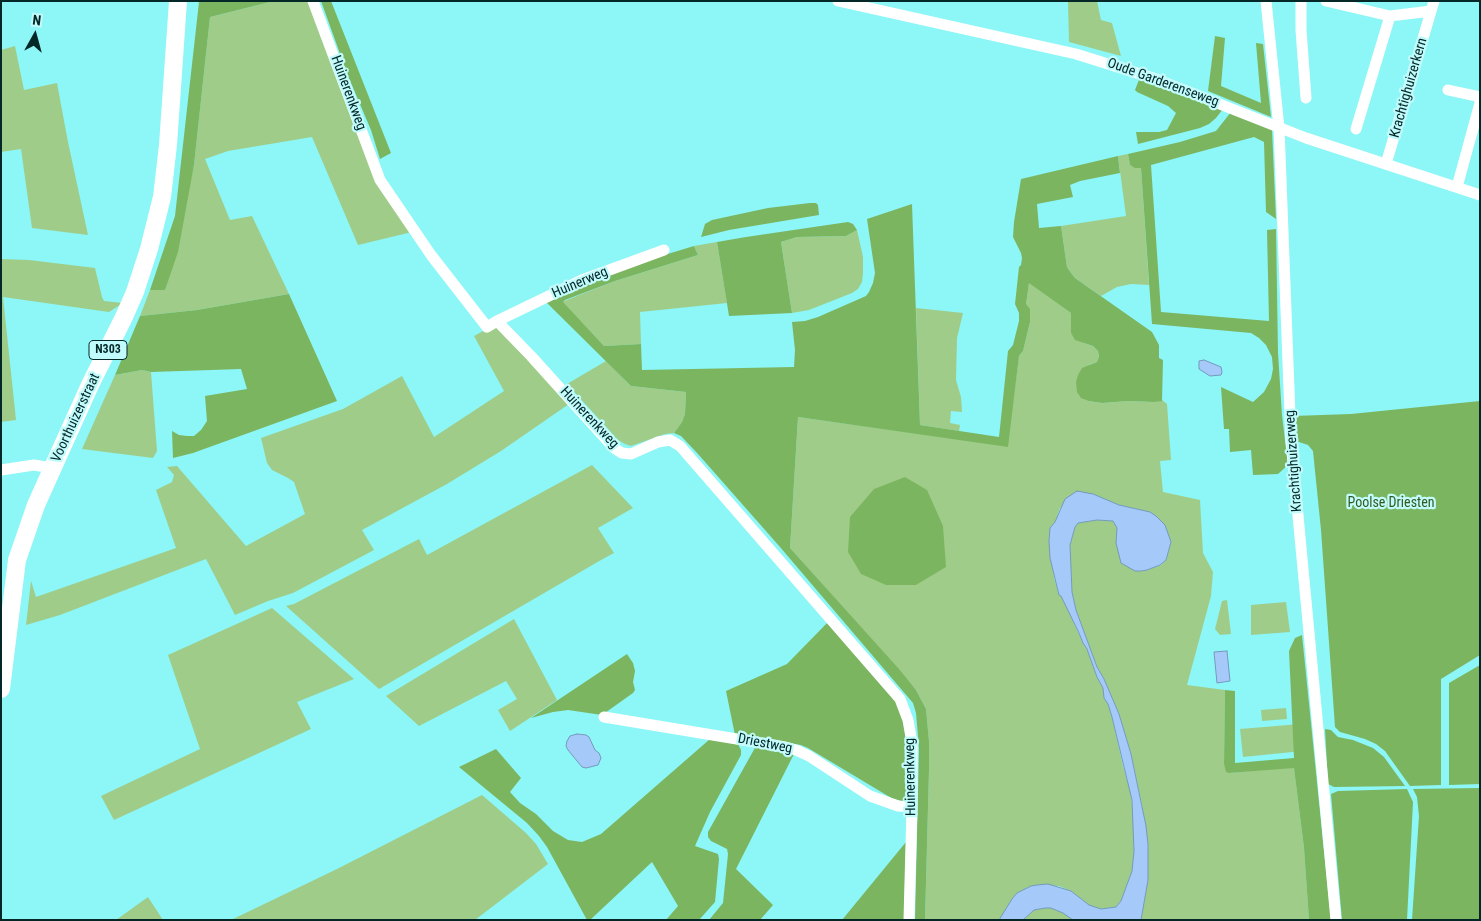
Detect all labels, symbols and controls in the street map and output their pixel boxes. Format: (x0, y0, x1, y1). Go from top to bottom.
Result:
north arrow (10, 10, 60, 60)
text: N (32, 12, 42, 29)
street label: Krachtighuizerkern (1387, 36, 1431, 140)
street label: Huinerenkweg (327, 53, 369, 133)
street label: Oude Garderenseweg (1105, 55, 1221, 111)
street label: Huinerweg (550, 264, 610, 302)
road number: N303 (89, 340, 127, 360)
street label: Voorthuizerstraat (48, 371, 104, 465)
street label: Huinerenkweg (556, 384, 622, 452)
street label: Krachtighuizerweg (1282, 409, 1306, 513)
park label: Poolse Driesten (1347, 495, 1435, 511)
street label: Driestweg (736, 730, 794, 758)
street label: Huinerenkweg (902, 738, 920, 816)

